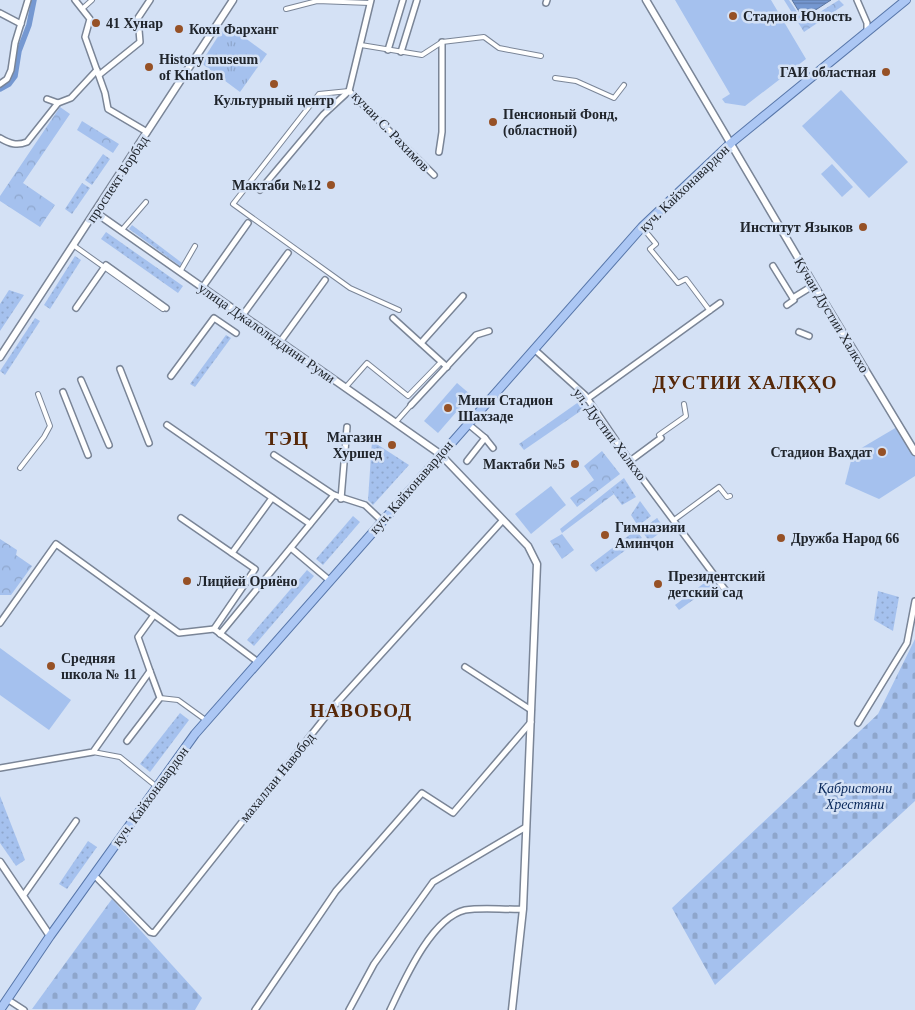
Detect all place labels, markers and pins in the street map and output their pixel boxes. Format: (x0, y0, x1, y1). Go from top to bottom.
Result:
place label: Стадион Юность (743, 9, 853, 24)
marker: Стадион Юность (727, 10, 739, 22)
place label: 41 Хунар (106, 16, 163, 31)
marker: 41 Хунар (90, 17, 102, 29)
place label: Кохи Фарханг (189, 22, 279, 37)
marker: Кохи Фарханг (173, 23, 185, 35)
place label: History museum of Khatlon (159, 52, 259, 83)
marker: History museum of Khatlon (143, 61, 155, 73)
place label: ГАИ областная (780, 65, 876, 80)
marker: ГАИ областная (880, 66, 892, 78)
marker: Культурный центр (268, 78, 280, 90)
place label: Культурный центр (214, 93, 334, 108)
place label: Пенсионый Фонд, (областной) (503, 107, 618, 139)
marker: Пенсионый Фонд, (областной) (487, 116, 499, 128)
place label: Мактаби №12 (232, 178, 321, 193)
marker: Мактаби №12 (325, 179, 337, 191)
place label: Институт Языков (740, 220, 853, 235)
marker: Институт Языков (857, 221, 869, 233)
place label: Мини Стадион Шахзаде (458, 393, 553, 424)
marker: Мини Стадион Шахзаде (442, 402, 454, 414)
place label: Магазин Хуршед (327, 430, 382, 461)
marker: Магазин Хуршед (386, 439, 398, 451)
place label: Стадион Ваҳдат (770, 445, 872, 460)
marker: Стадион Ваҳдат (876, 446, 888, 458)
place label: Мактаби №5 (483, 457, 565, 472)
marker: Мактаби №5 (569, 458, 581, 470)
place label: Гимназияи Аминҷон (615, 520, 685, 551)
marker: Гимназияи Аминҷон (599, 529, 611, 541)
place label: Дружба Народ 66 (791, 531, 899, 546)
marker: Дружба Народ 66 (775, 532, 787, 544)
place label: Президентский детский сад (668, 569, 765, 600)
place label: Лицйей Ориёно (197, 574, 297, 589)
marker: Лицйей Ориёно (181, 575, 193, 587)
marker: Президентский детский сад (652, 578, 664, 590)
place label: Средняя школа № 11 (61, 651, 137, 682)
marker: Средняя школа № 11 (45, 660, 57, 672)

